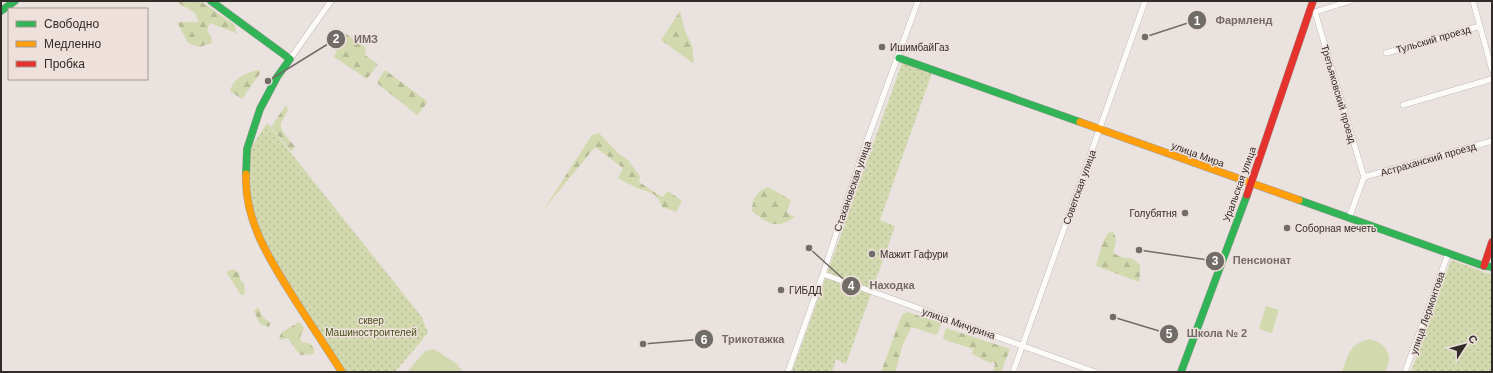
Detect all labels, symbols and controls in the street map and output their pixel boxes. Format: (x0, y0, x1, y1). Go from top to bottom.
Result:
legend (8, 8, 148, 80)
callout: Фармленд (1187, 9, 1280, 32)
text: 1 (1194, 14, 1201, 28)
text: Фармленд (1216, 14, 1272, 26)
text: Свободно (44, 17, 99, 31)
street label: Тульский проезд (1395, 24, 1472, 55)
callout: ИМЗ (326, 28, 386, 51)
text: 2 (333, 32, 340, 46)
text: ИМЗ (354, 33, 378, 45)
text: Медленно (44, 37, 101, 51)
marker: ИшимбайГаз (877, 42, 887, 52)
place label: ИшимбайГаз (890, 42, 950, 53)
street label: Третьяковский проезд (1319, 43, 1358, 145)
text: Пробка (44, 57, 85, 71)
street label: Стахановская улица (832, 139, 873, 233)
street label: улица Мира (1170, 140, 1226, 169)
street label: Астраханский проезд (1379, 141, 1477, 178)
street label: Уральская улица (1221, 145, 1258, 223)
street label: Советская улица (1061, 148, 1098, 226)
place label: Голубятня (1130, 208, 1177, 219)
marker: Голубятня (1180, 208, 1190, 218)
marker: Соборная мечеть (1282, 223, 1292, 233)
place label: Соборная мечеть (1295, 223, 1376, 234)
marker: Мажит Гафури (867, 249, 877, 259)
place label: Мажит Гафури (880, 249, 948, 260)
callout: Пенсионат (1205, 249, 1299, 272)
text: 3 (1212, 254, 1219, 268)
text: Пенсионат (1233, 254, 1292, 266)
street label: улица Лермонтова (1408, 270, 1447, 356)
callout: Находка (841, 274, 922, 297)
text: 4 (848, 279, 855, 293)
text: Находка (869, 279, 915, 291)
marker: ГИБДД (776, 285, 786, 295)
place label: ГИБДД (789, 285, 822, 296)
street label: улица Мичурина (921, 306, 997, 341)
park label: сквер Машиностроителей (325, 315, 417, 338)
callout: Школа № 2 (1159, 322, 1255, 345)
north arrow (1445, 325, 1485, 365)
text: 5 (1166, 327, 1173, 341)
text: Школа № 2 (1187, 327, 1247, 339)
callout: Трикотажка (694, 328, 793, 351)
text: С (1466, 332, 1480, 346)
text: 6 (701, 333, 708, 347)
text: Трикотажка (722, 333, 785, 345)

